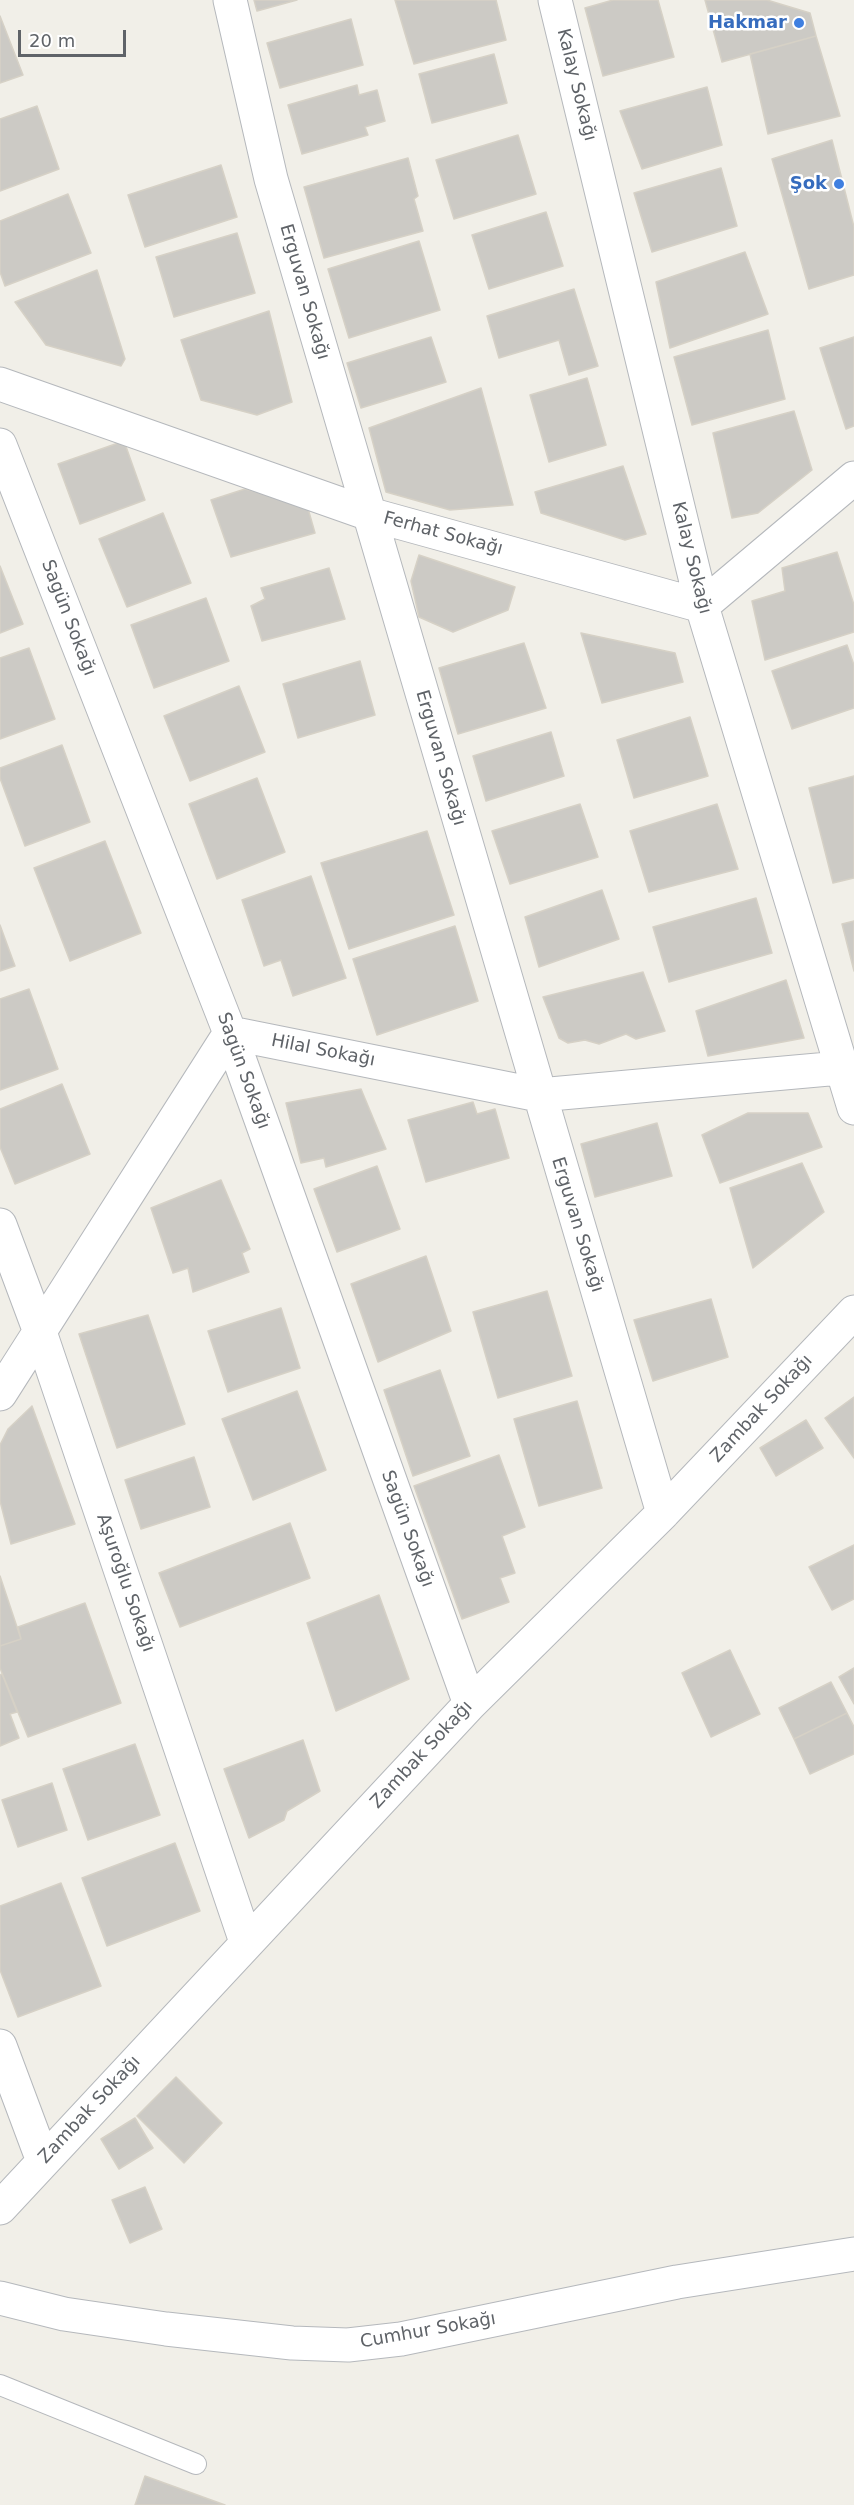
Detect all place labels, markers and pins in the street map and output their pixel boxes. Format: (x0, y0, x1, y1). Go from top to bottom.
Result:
place label: Hakmar (708, 12, 787, 34)
marker: Hakmar (792, 16, 806, 30)
place label: Şok (790, 173, 827, 195)
marker: Şok (832, 177, 846, 191)

